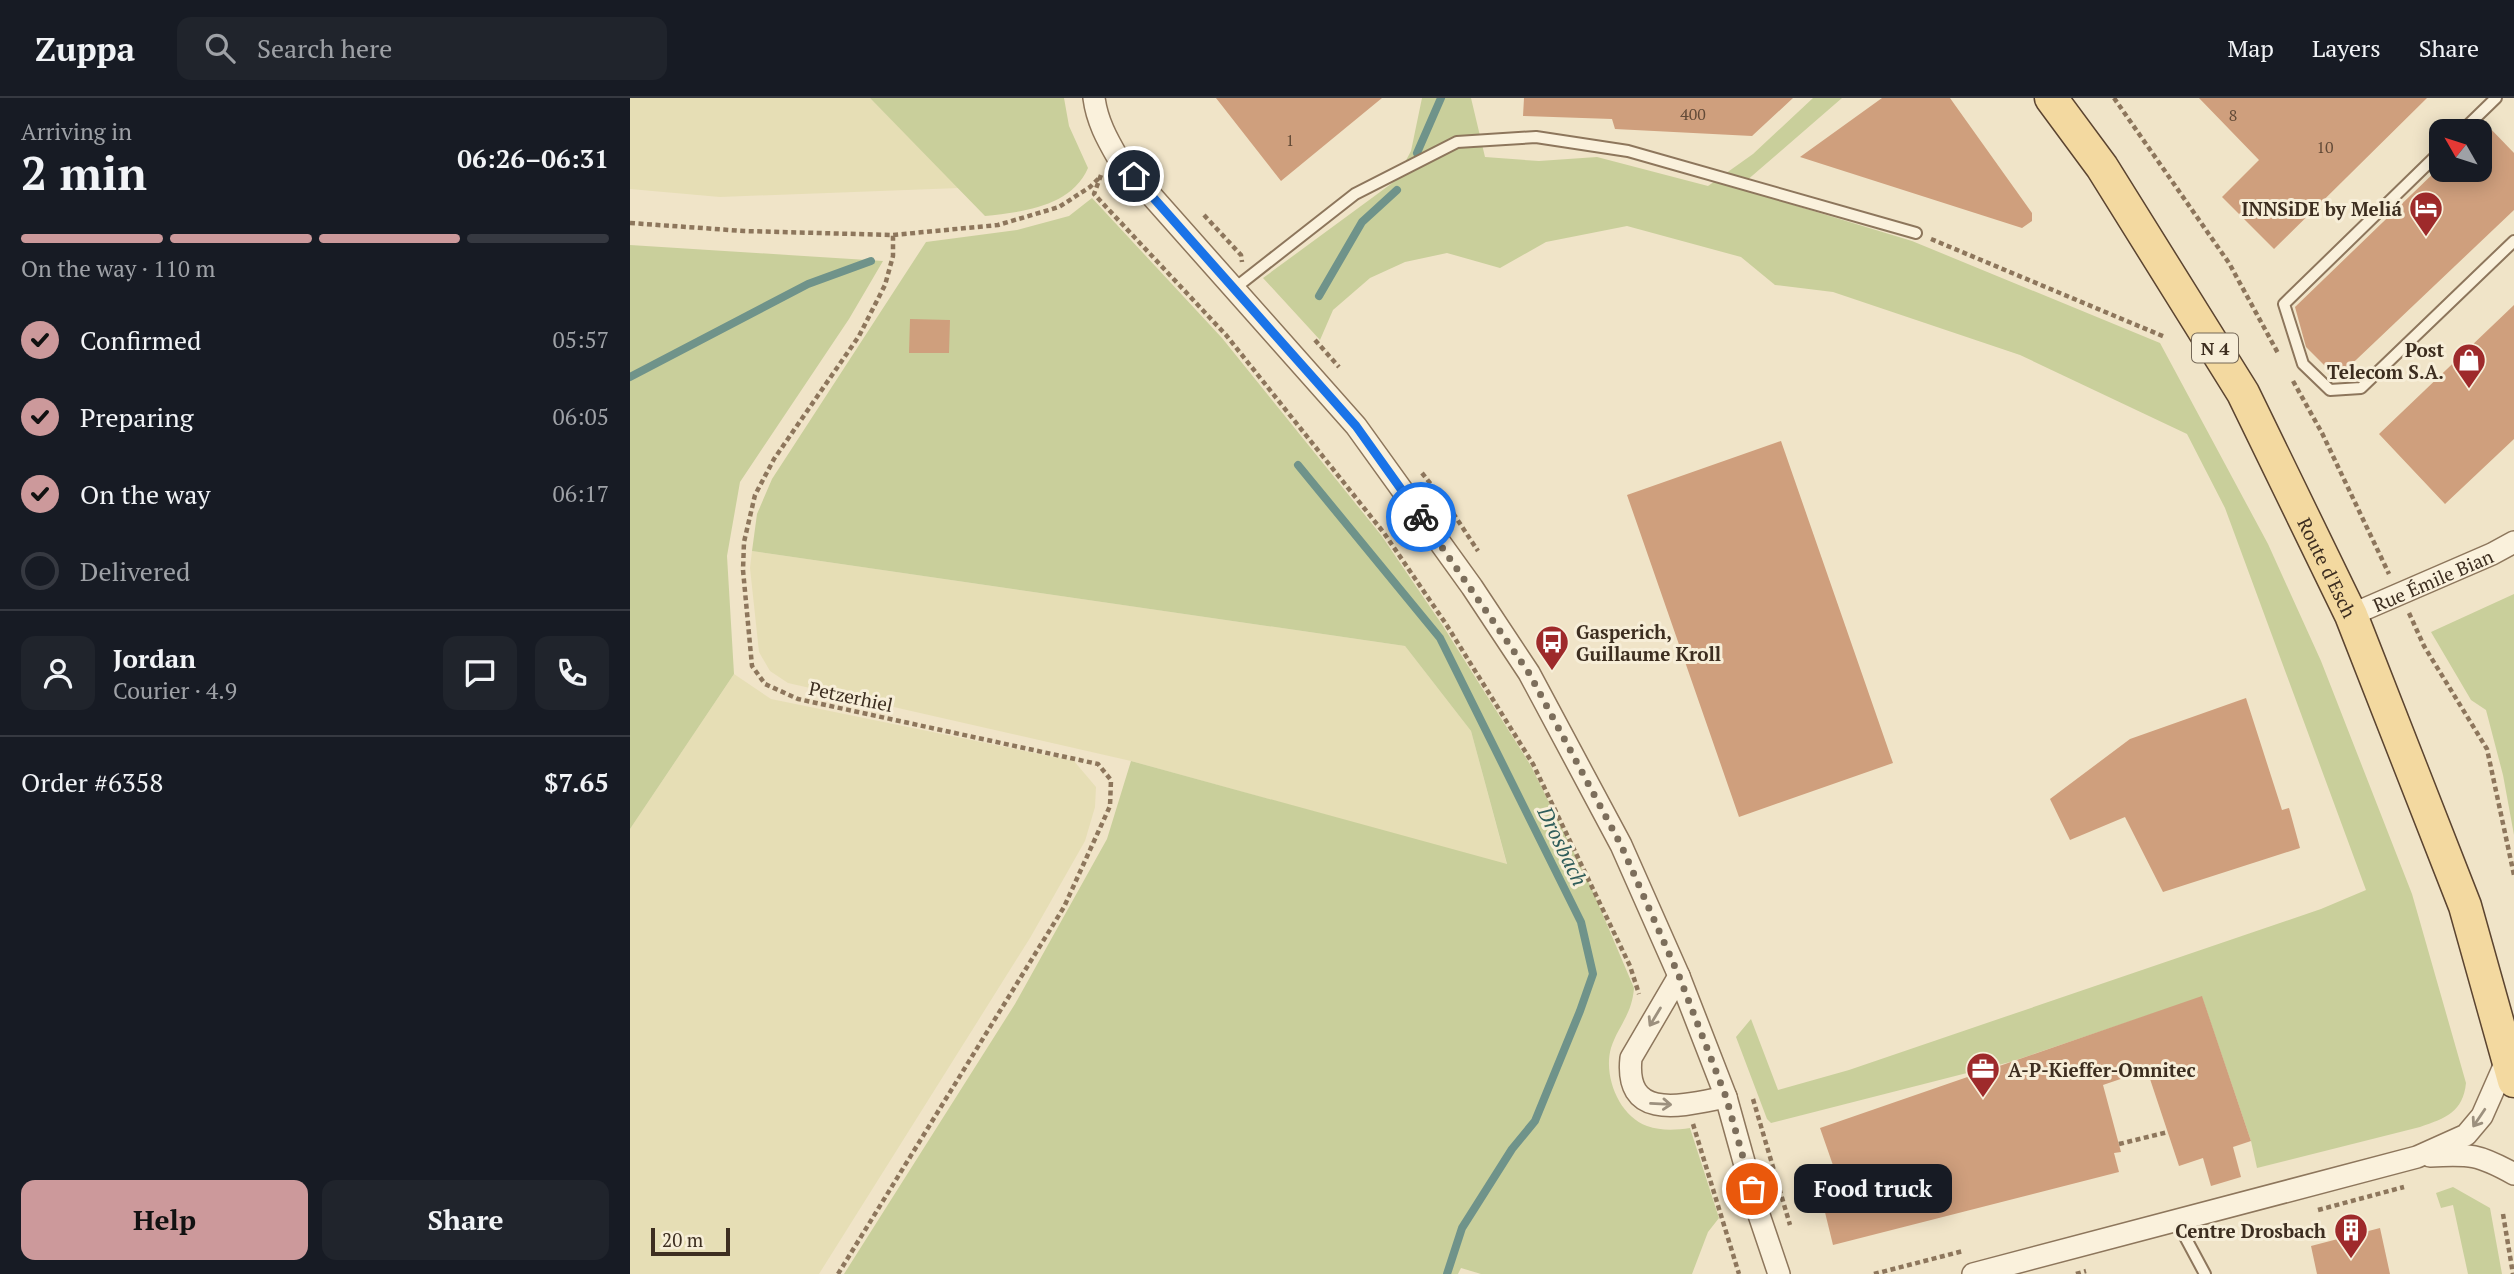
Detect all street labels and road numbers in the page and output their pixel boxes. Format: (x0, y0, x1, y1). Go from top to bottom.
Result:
road number: N 4 (2192, 334, 2238, 362)
street label: Route d'Esch (2293, 513, 2363, 622)
street label: Rue Émile Bian (2369, 543, 2497, 617)
street label: Petzerhiel (807, 675, 895, 717)

